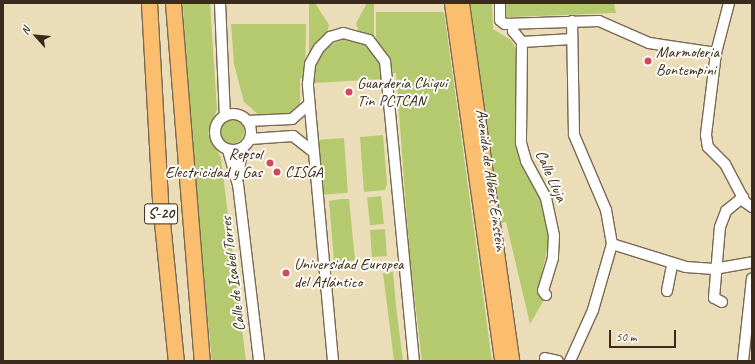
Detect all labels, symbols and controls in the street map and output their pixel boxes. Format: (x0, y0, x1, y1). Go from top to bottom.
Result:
north arrow (16, 16, 56, 56)
text: N (18, 24, 33, 37)
place label: Marmoleria Bontempini (656, 42, 719, 80)
marker: Marmoleria Bontempini (643, 56, 653, 66)
place label: Guardería Chiqui Tin PCTCAN (357, 73, 447, 111)
marker: Guardería Chiqui Tin PCTCAN (344, 87, 354, 97)
street label: Avenida de Albert Einstein (472, 108, 510, 252)
place label: Repsol Electricidad y Gas (164, 144, 262, 182)
street label: Calle Lluja (531, 147, 571, 205)
marker: Repsol Electricidad y Gas (265, 158, 275, 168)
place label: CISGA (285, 162, 323, 182)
marker: CISGA (272, 167, 282, 177)
road number: S-20 (144, 201, 178, 227)
street label: Calle de Isabel Torres (216, 216, 250, 332)
place label: Universidad Europea del Atlántico (294, 254, 404, 292)
marker: Universidad Europea del Atlántico (281, 268, 291, 278)
scale bar (611, 322, 678, 348)
text: 50 m (616, 329, 636, 345)

